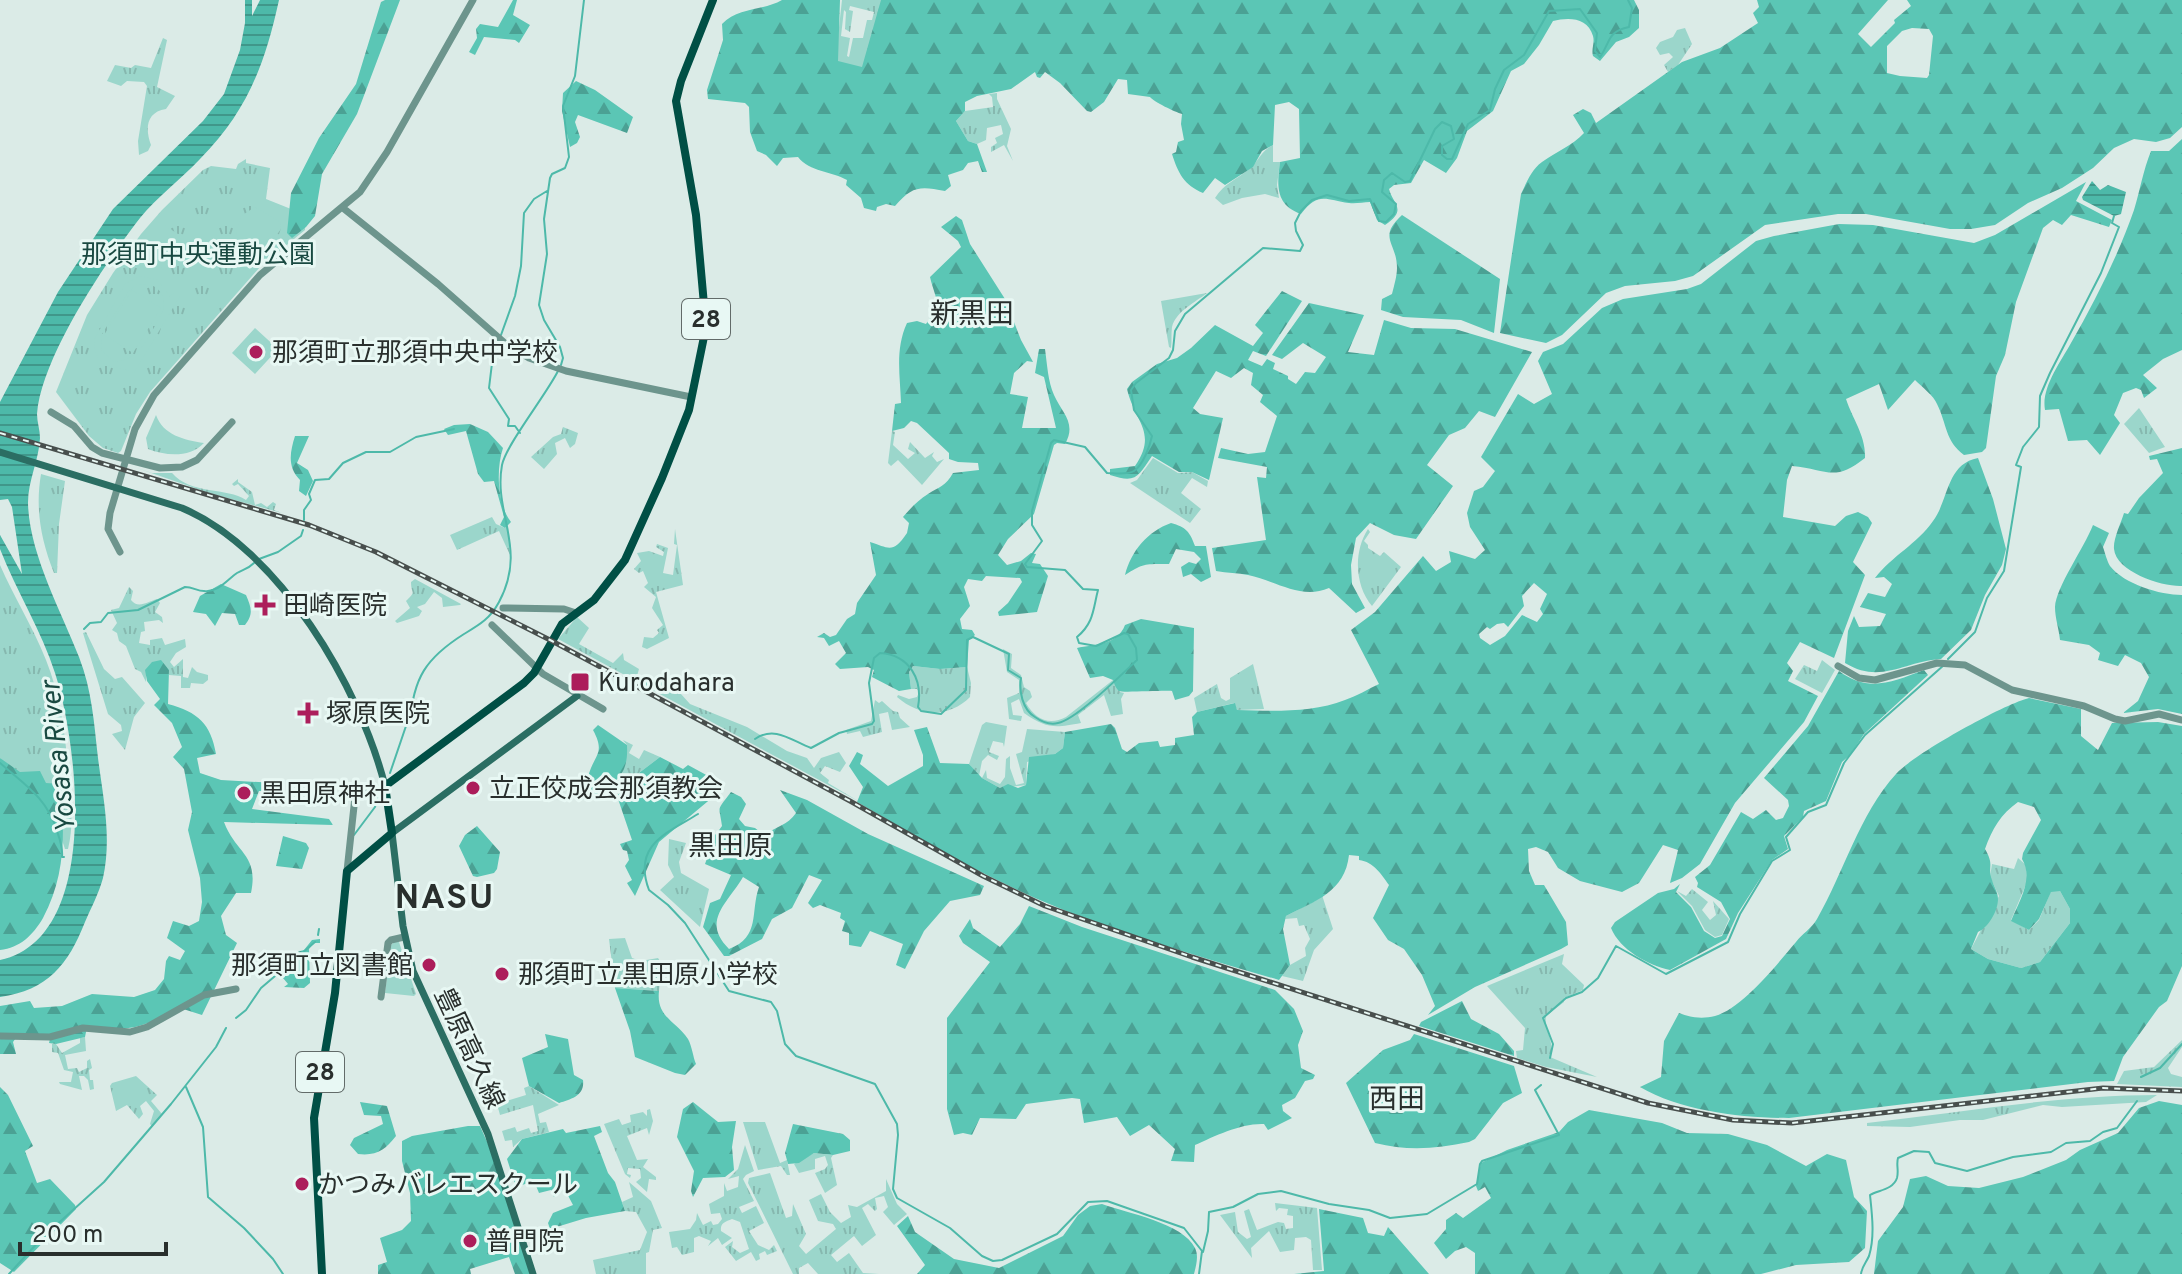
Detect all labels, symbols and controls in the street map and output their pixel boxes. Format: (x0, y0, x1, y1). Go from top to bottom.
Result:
park label: 那須町中央運動公園 (81, 240, 315, 273)
district label: 新黒田 (930, 298, 1014, 334)
road number: 28 (682, 299, 730, 339)
place label: 那須町立那須中央中学校 (272, 338, 558, 371)
marker: 那須町立那須中央中学校 (247, 343, 265, 361)
place label: 田崎医院 (283, 591, 387, 624)
marker: 田崎医院 (254, 594, 276, 616)
place label: Kurodahara (598, 668, 735, 701)
marker: Kurodahara (569, 671, 591, 693)
water label: Yosasa River (34, 676, 86, 835)
place label: 塚原医院 (326, 699, 430, 732)
marker: 塚原医院 (297, 702, 319, 724)
place label: 立正佼成会那須教会 (489, 774, 723, 807)
place label: 黒田原神社 (260, 779, 390, 812)
marker: 立正佼成会那須教会 (464, 779, 482, 797)
marker: 黒田原神社 (235, 784, 253, 802)
district label: 黒田原 (688, 830, 772, 866)
district label: NASU (395, 878, 495, 921)
place label: 那須町立図書館 (231, 951, 413, 984)
marker: 那須町立図書館 (420, 956, 438, 974)
place label: 那須町立黒田原小学校 (518, 960, 778, 993)
marker: 那須町立黒田原小学校 (493, 965, 511, 983)
street label: 豊原高久線 (425, 983, 510, 1115)
road number: 28 (296, 1052, 344, 1092)
district label: 西田 (1369, 1083, 1425, 1119)
place label: かつみバレエスクール (318, 1170, 578, 1203)
marker: かつみバレエスクール (293, 1175, 311, 1193)
scale bar (20, 1206, 166, 1256)
text: 200 m (32, 1221, 103, 1251)
place label: 普門院 (486, 1227, 564, 1260)
marker: 普門院 (461, 1232, 479, 1250)

